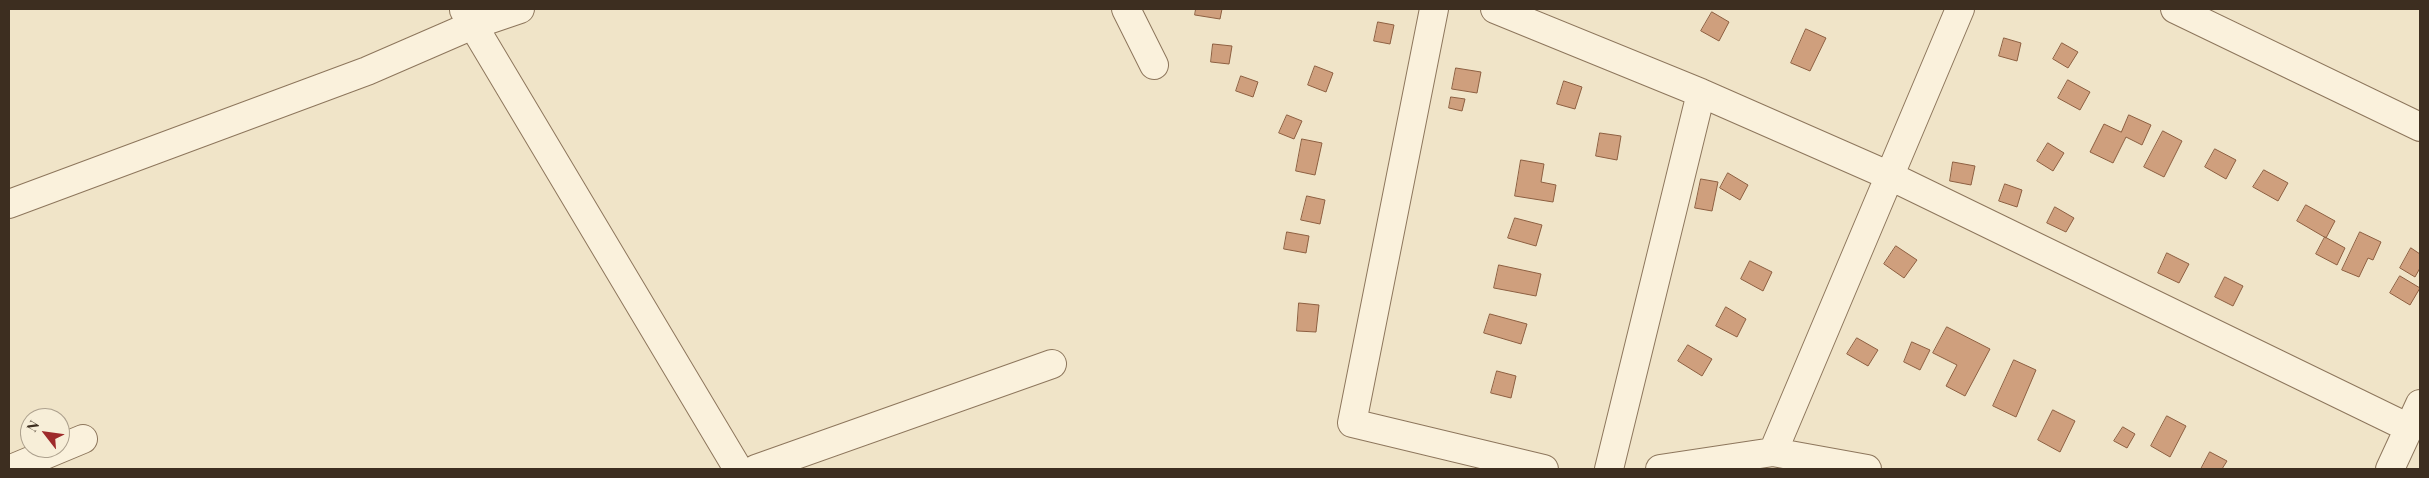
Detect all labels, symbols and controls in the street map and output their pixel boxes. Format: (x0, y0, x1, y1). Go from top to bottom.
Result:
north arrow (20, 408, 70, 458)
text: N (22, 417, 43, 435)

